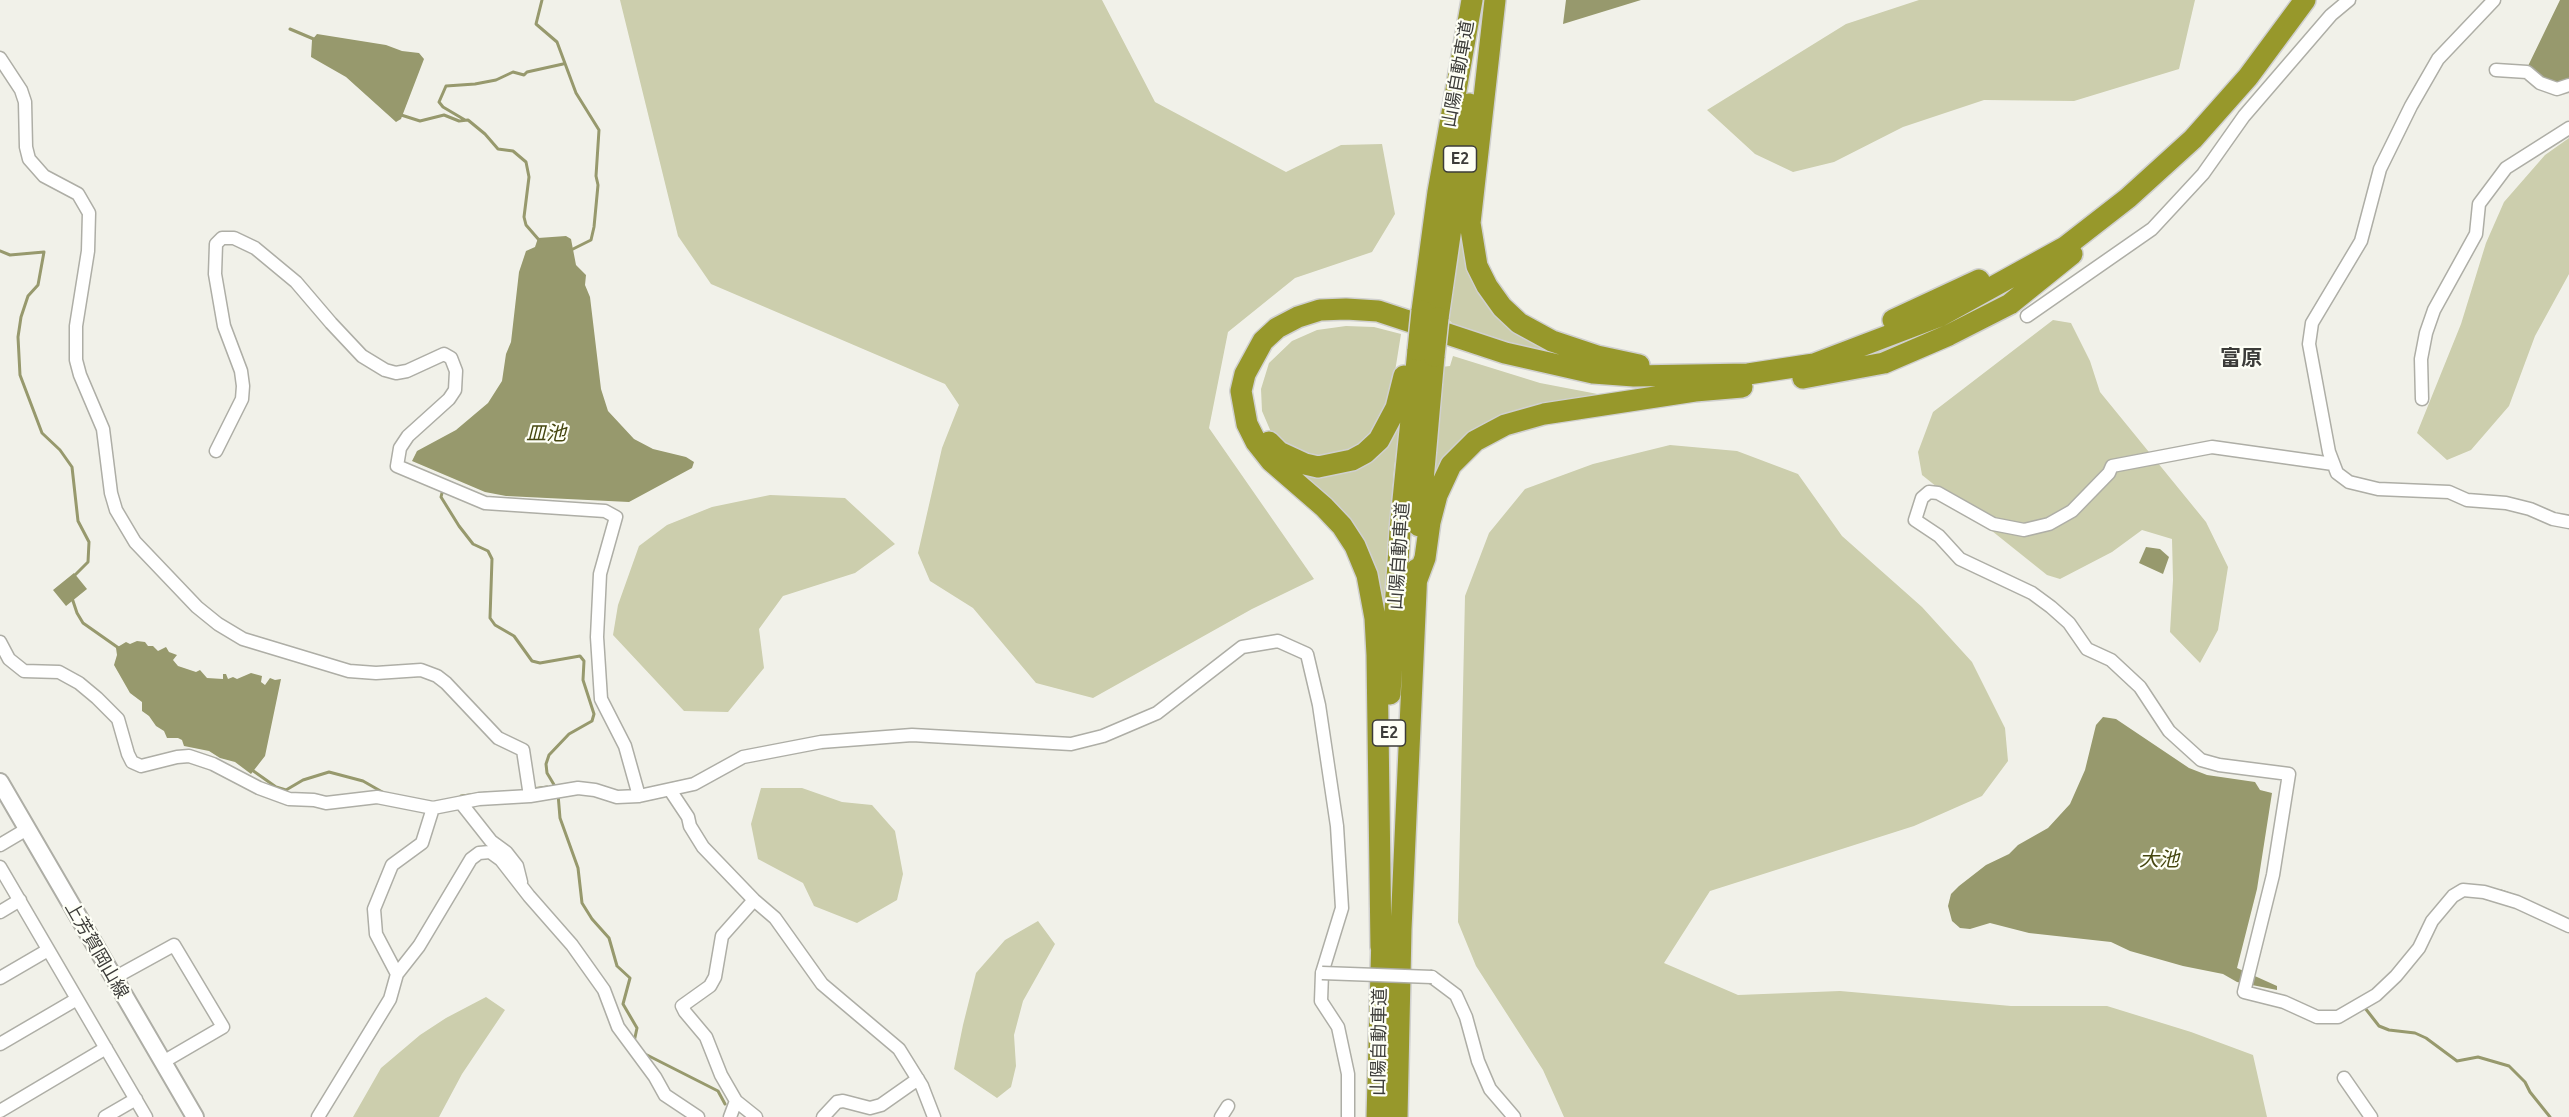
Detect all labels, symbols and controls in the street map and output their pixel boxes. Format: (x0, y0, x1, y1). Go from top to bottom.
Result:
street label: 山陽自動車道 (1438, 19, 1478, 129)
road number: E2 (1444, 146, 1476, 172)
district label: 富原 (2220, 345, 2262, 371)
water label: 皿池 (526, 421, 566, 445)
street label: 山陽自動車道 (1384, 501, 1414, 611)
road number: E2 (1372, 720, 1406, 746)
water label: 大池 (2139, 847, 2179, 871)
street label: 上芳賀岡山線 (61, 898, 133, 1002)
street label: 山陽自動車道 (1367, 988, 1391, 1096)

